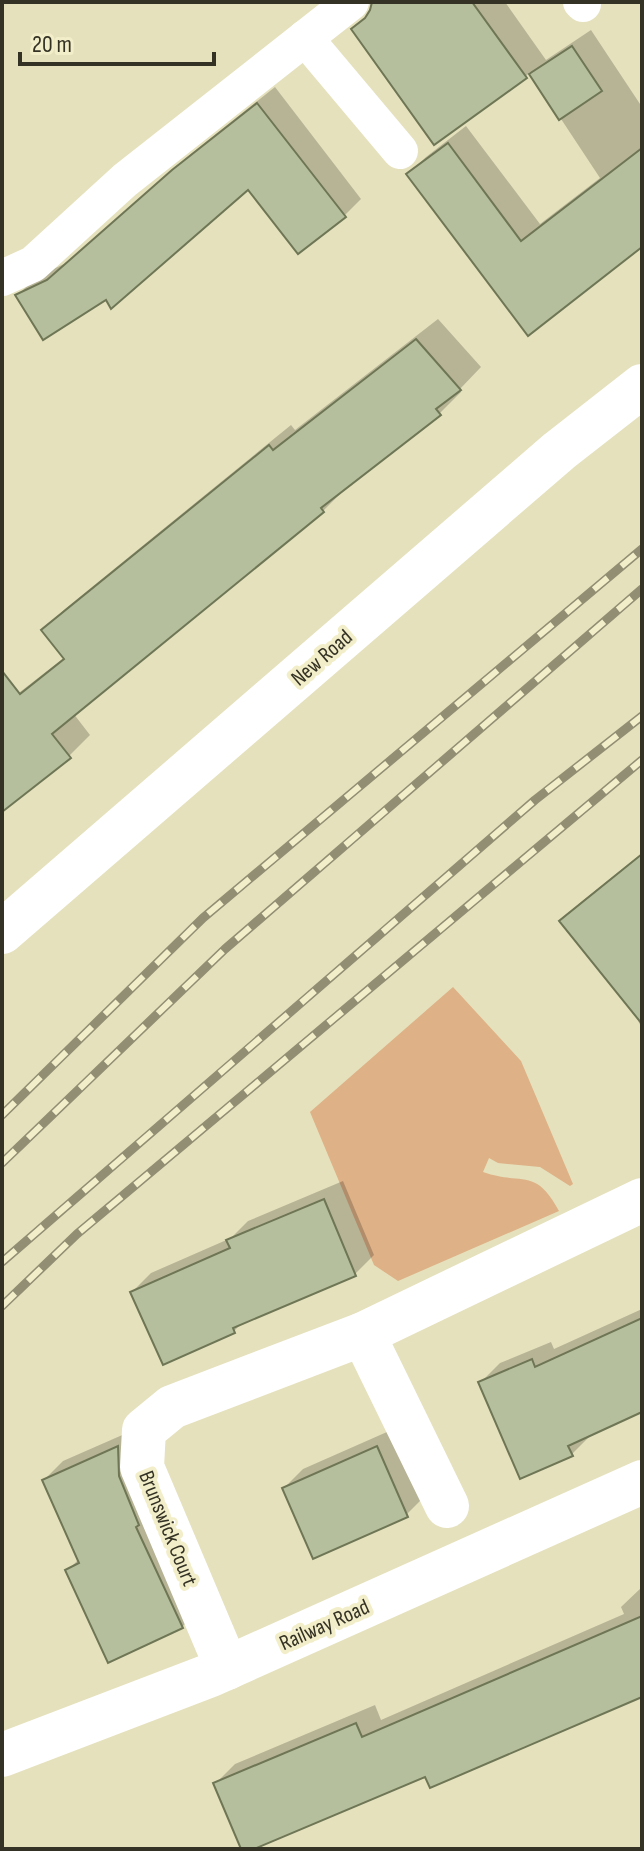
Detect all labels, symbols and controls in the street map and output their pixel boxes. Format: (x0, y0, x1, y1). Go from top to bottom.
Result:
scale bar (20, 16, 214, 66)
text: 20 m (32, 30, 72, 59)
street label: New Road (286, 624, 358, 692)
street label: Brunswick Court (132, 1467, 203, 1590)
street label: Railway Road (275, 1594, 374, 1657)

